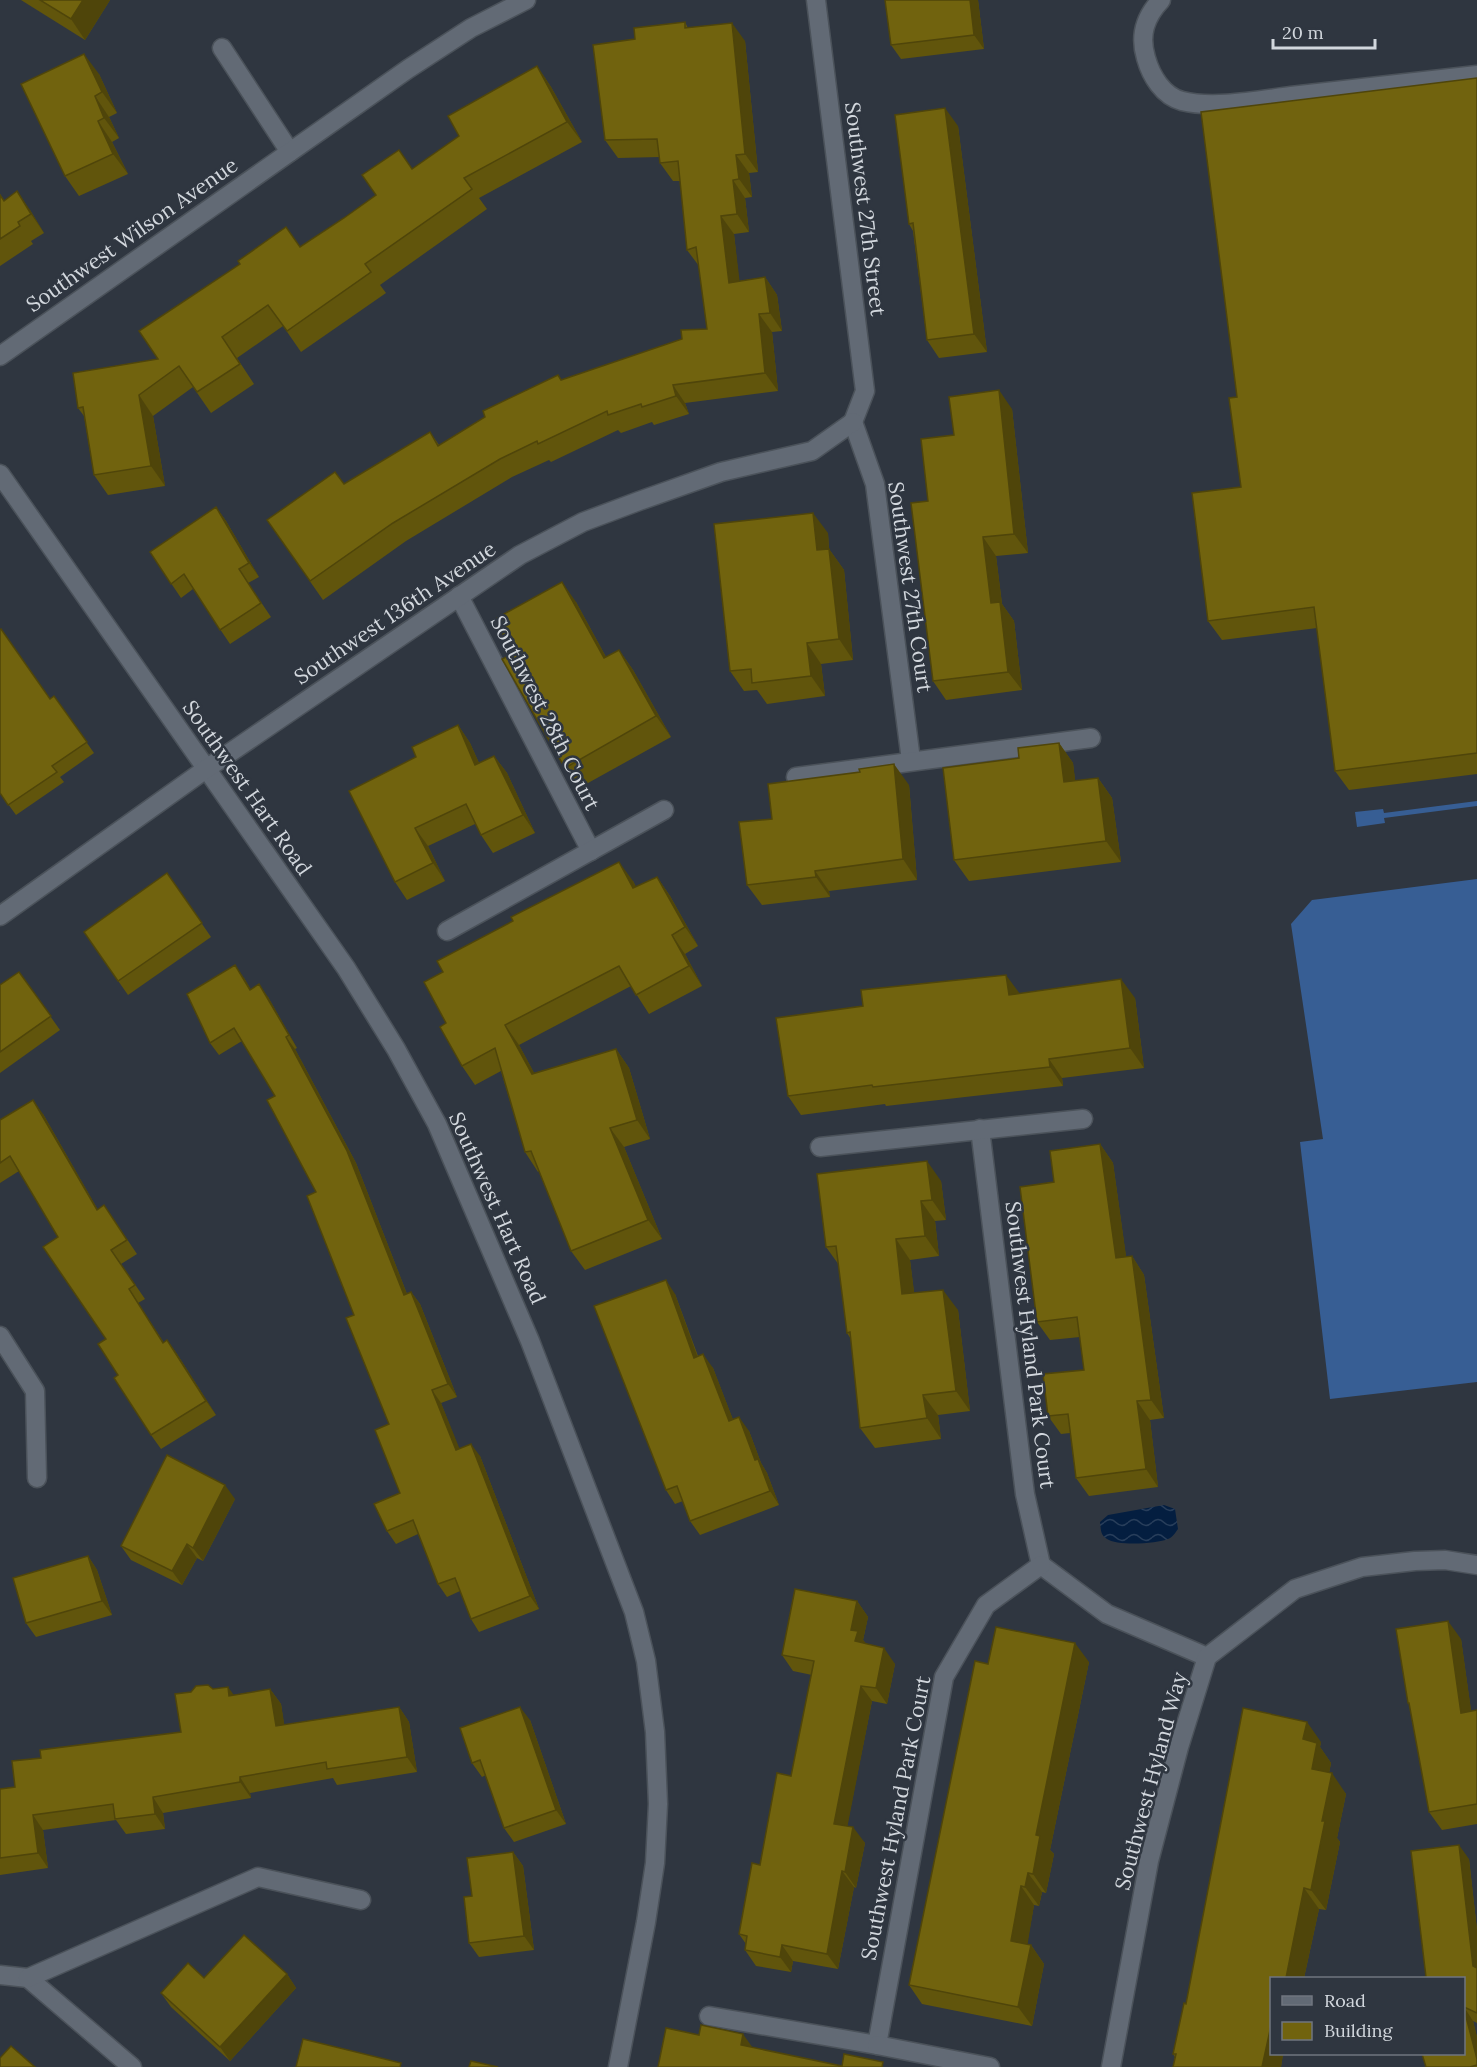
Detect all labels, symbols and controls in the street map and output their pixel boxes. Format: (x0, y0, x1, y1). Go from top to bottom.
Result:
scale bar (1273, 12, 1375, 50)
text: 20 m (1282, 21, 1324, 44)
street label: Southwest 27th Street (839, 100, 892, 318)
street label: Southwest Wilson Avenue (21, 151, 243, 318)
street label: Southwest 27th Court (882, 480, 939, 695)
street label: Southwest 136th Avenue (289, 535, 501, 690)
street label: Southwest 28th Court (485, 611, 607, 815)
street label: Southwest Hart Road (177, 695, 318, 880)
street label: Southwest Hart Road (443, 1108, 552, 1308)
street label: Southwest Hyland Park Court (999, 1200, 1062, 1491)
street label: Southwest Hyland Way (1108, 1669, 1193, 1893)
street label: Southwest Hyland Park Court (855, 1673, 937, 1962)
legend (1270, 1977, 1465, 2055)
text: Road (1324, 1989, 1366, 2012)
text: Building (1324, 2019, 1394, 2042)

